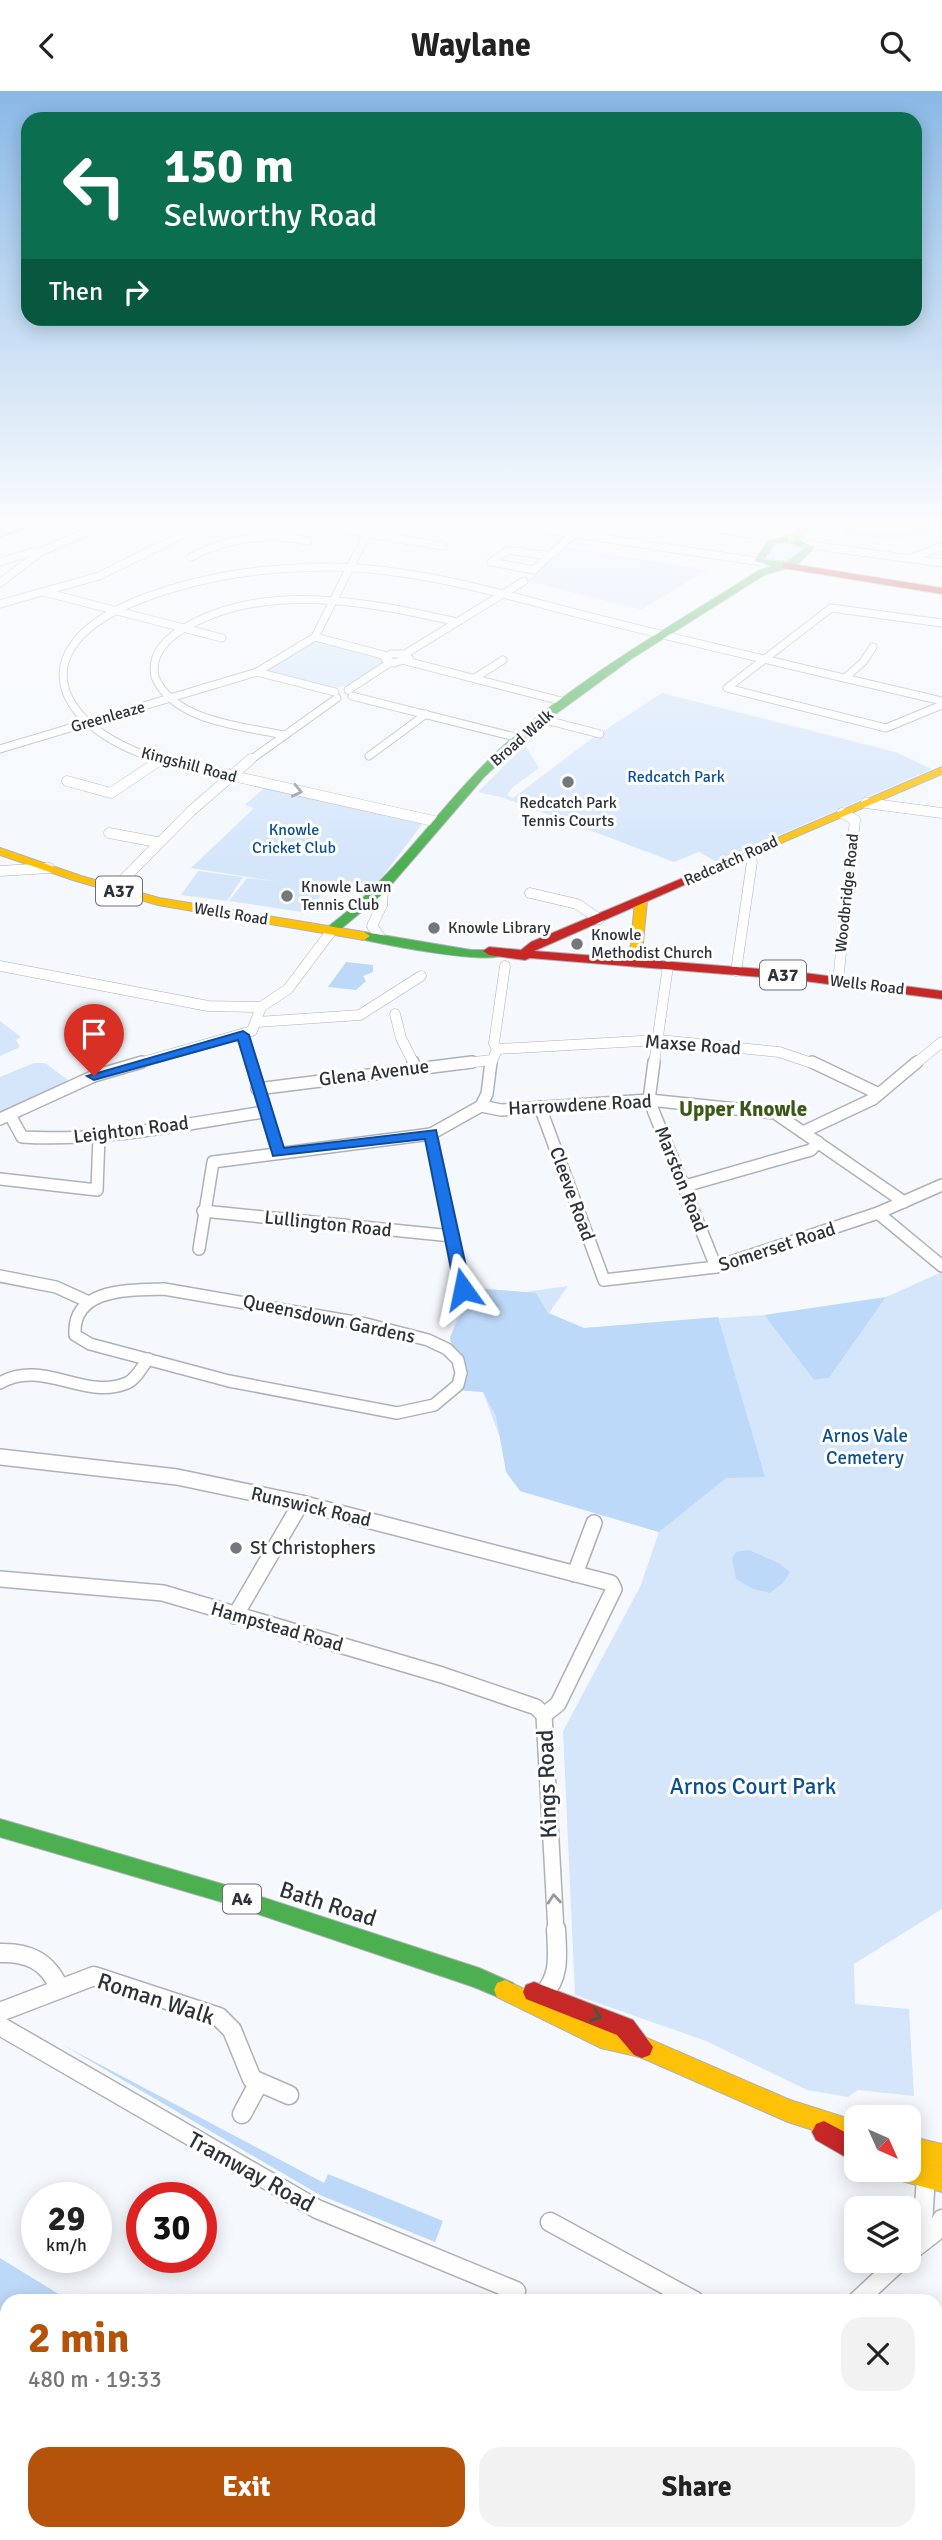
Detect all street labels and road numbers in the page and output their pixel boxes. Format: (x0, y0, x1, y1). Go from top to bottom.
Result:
street label: Greenleaze (69, 697, 147, 737)
street label: Broad Walk (486, 705, 558, 771)
street label: Kingshill Road (139, 743, 239, 787)
street label: Redcatch Road (681, 831, 781, 891)
street label: Woodbridge Road (831, 832, 863, 954)
road number: A37 (96, 877, 142, 905)
street label: Wells Road (192, 898, 270, 930)
road number: A37 (760, 961, 806, 989)
street label: Wells Road (829, 971, 905, 999)
street label: Maxse Road (644, 1030, 742, 1060)
street label: Glena Avenue (318, 1054, 430, 1092)
street label: Harrowdene Road (508, 1089, 652, 1121)
street label: Leighton Road (72, 1111, 190, 1149)
street label: Marston Road (649, 1123, 713, 1235)
street label: Cleeve Road (544, 1144, 600, 1244)
street label: Lullington Road (263, 1205, 393, 1243)
street label: Somerset Road (716, 1217, 838, 1277)
street label: Queensdown Gardens (241, 1289, 417, 1349)
street label: Runswick Road (249, 1482, 373, 1532)
street label: Hampstead Road (208, 1597, 346, 1657)
street label: Kings Road (531, 1729, 563, 1839)
street label: Bath Road (276, 1875, 380, 1933)
road number: A4 (223, 1885, 261, 1913)
street label: Roman Walk (94, 1966, 219, 2032)
street label: Tramway Road (182, 2125, 320, 2219)

